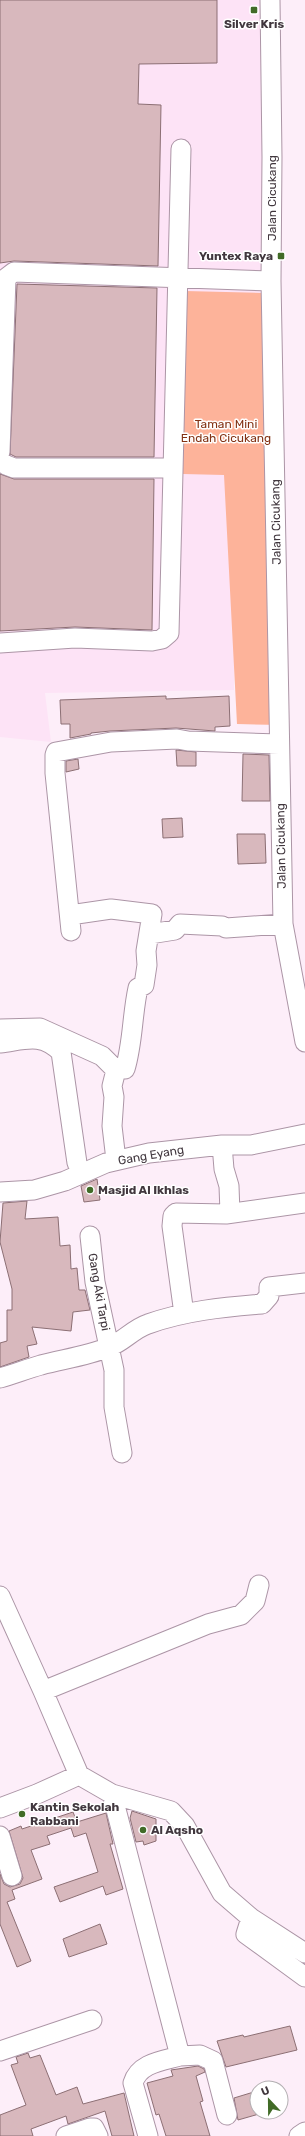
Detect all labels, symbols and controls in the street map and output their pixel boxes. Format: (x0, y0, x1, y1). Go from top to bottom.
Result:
marker: Silver Kris (249, 5, 259, 15)
place label: Silver Kris (224, 17, 284, 31)
street label: Jalan Cicukang (265, 155, 279, 241)
place label: Yuntex Raya (199, 249, 273, 263)
marker: Yuntex Raya (276, 251, 286, 261)
park label: Taman Mini Endah Cicukang (181, 417, 271, 445)
street label: Jalan Cicukang (268, 479, 284, 565)
street label: Jalan Cicukang (273, 803, 289, 889)
street label: Gang Eyang (117, 1142, 185, 1168)
place label: Masjid Al Ikhlas (98, 1183, 189, 1197)
marker: Masjid Al Ikhlas (85, 1185, 95, 1195)
street label: Gang Aki Tarpi (85, 1252, 113, 1332)
place label: Kantin Sekolah Rabbani (30, 1800, 120, 1828)
marker: Kantin Sekolah Rabbani (17, 1809, 27, 1819)
place label: Al Aqsho (151, 1823, 203, 1837)
marker: Al Aqsho (138, 1825, 148, 1835)
north arrow (249, 2080, 289, 2120)
text: U (259, 2084, 272, 2099)

